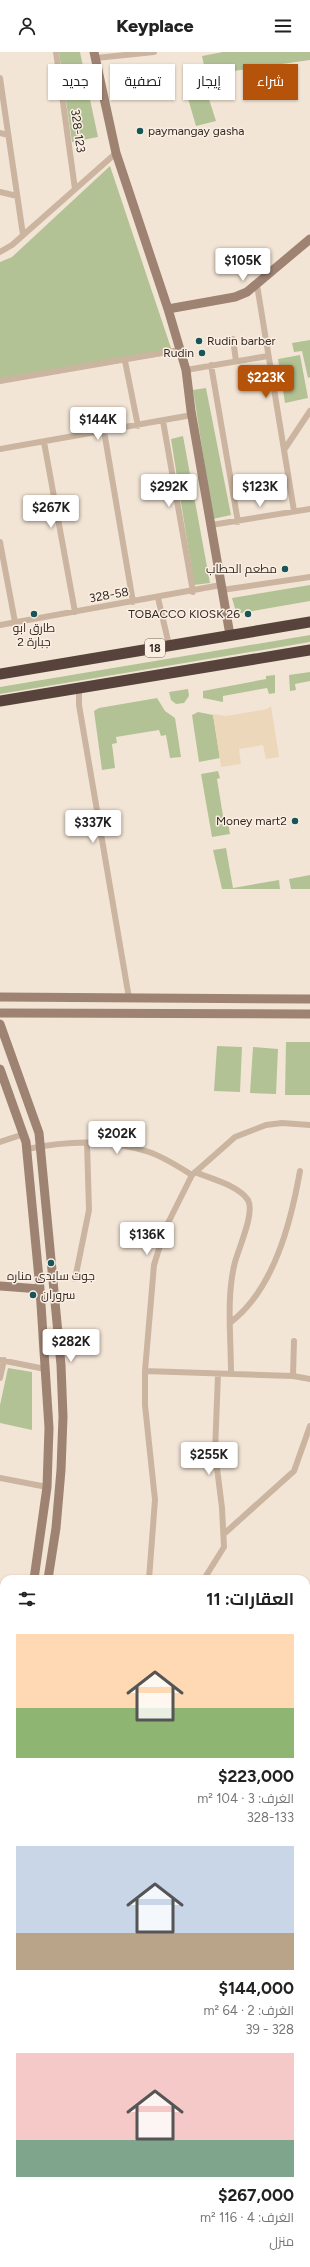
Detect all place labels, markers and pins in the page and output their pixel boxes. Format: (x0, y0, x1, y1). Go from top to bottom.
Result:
place label: paymangay gasha (148, 124, 244, 138)
marker: paymangay gasha (135, 126, 145, 136)
pin: $105K (215, 248, 271, 282)
place label: Rudin barber (207, 334, 276, 348)
marker: Rudin barber (194, 336, 204, 346)
place label: Rudin (163, 346, 194, 360)
marker: Rudin (197, 348, 207, 358)
pin: $223K (238, 365, 294, 399)
pin: $144K (70, 407, 126, 441)
pin: $292K (141, 474, 197, 508)
pin: $123K (232, 474, 288, 508)
pin: $267K (23, 495, 79, 529)
place label: مطعم الحطاب (206, 562, 277, 577)
marker: مطعم الحطاب (280, 564, 290, 574)
place label: TOBACCO KIOSK 26 (128, 607, 240, 621)
marker: طارق ابو جبارة 2 (29, 609, 39, 619)
marker: TOBACCO KIOSK 26 (243, 609, 253, 619)
place label: طارق ابو جبارة 2 (13, 621, 55, 649)
pin: $337K (65, 810, 121, 844)
place label: Money mart2 (216, 814, 287, 828)
marker: Money mart2 (290, 816, 300, 826)
pin: $202K (89, 1121, 145, 1155)
pin: $136K (119, 1222, 175, 1256)
marker: جوت سايدى مناره (46, 1258, 56, 1268)
place label: جوت سايدى مناره (7, 1269, 95, 1283)
place label: سروران (41, 1288, 75, 1302)
marker: سروران (28, 1290, 38, 1300)
pin: $282K (43, 1329, 99, 1363)
pin: $255K (181, 1442, 237, 1476)

